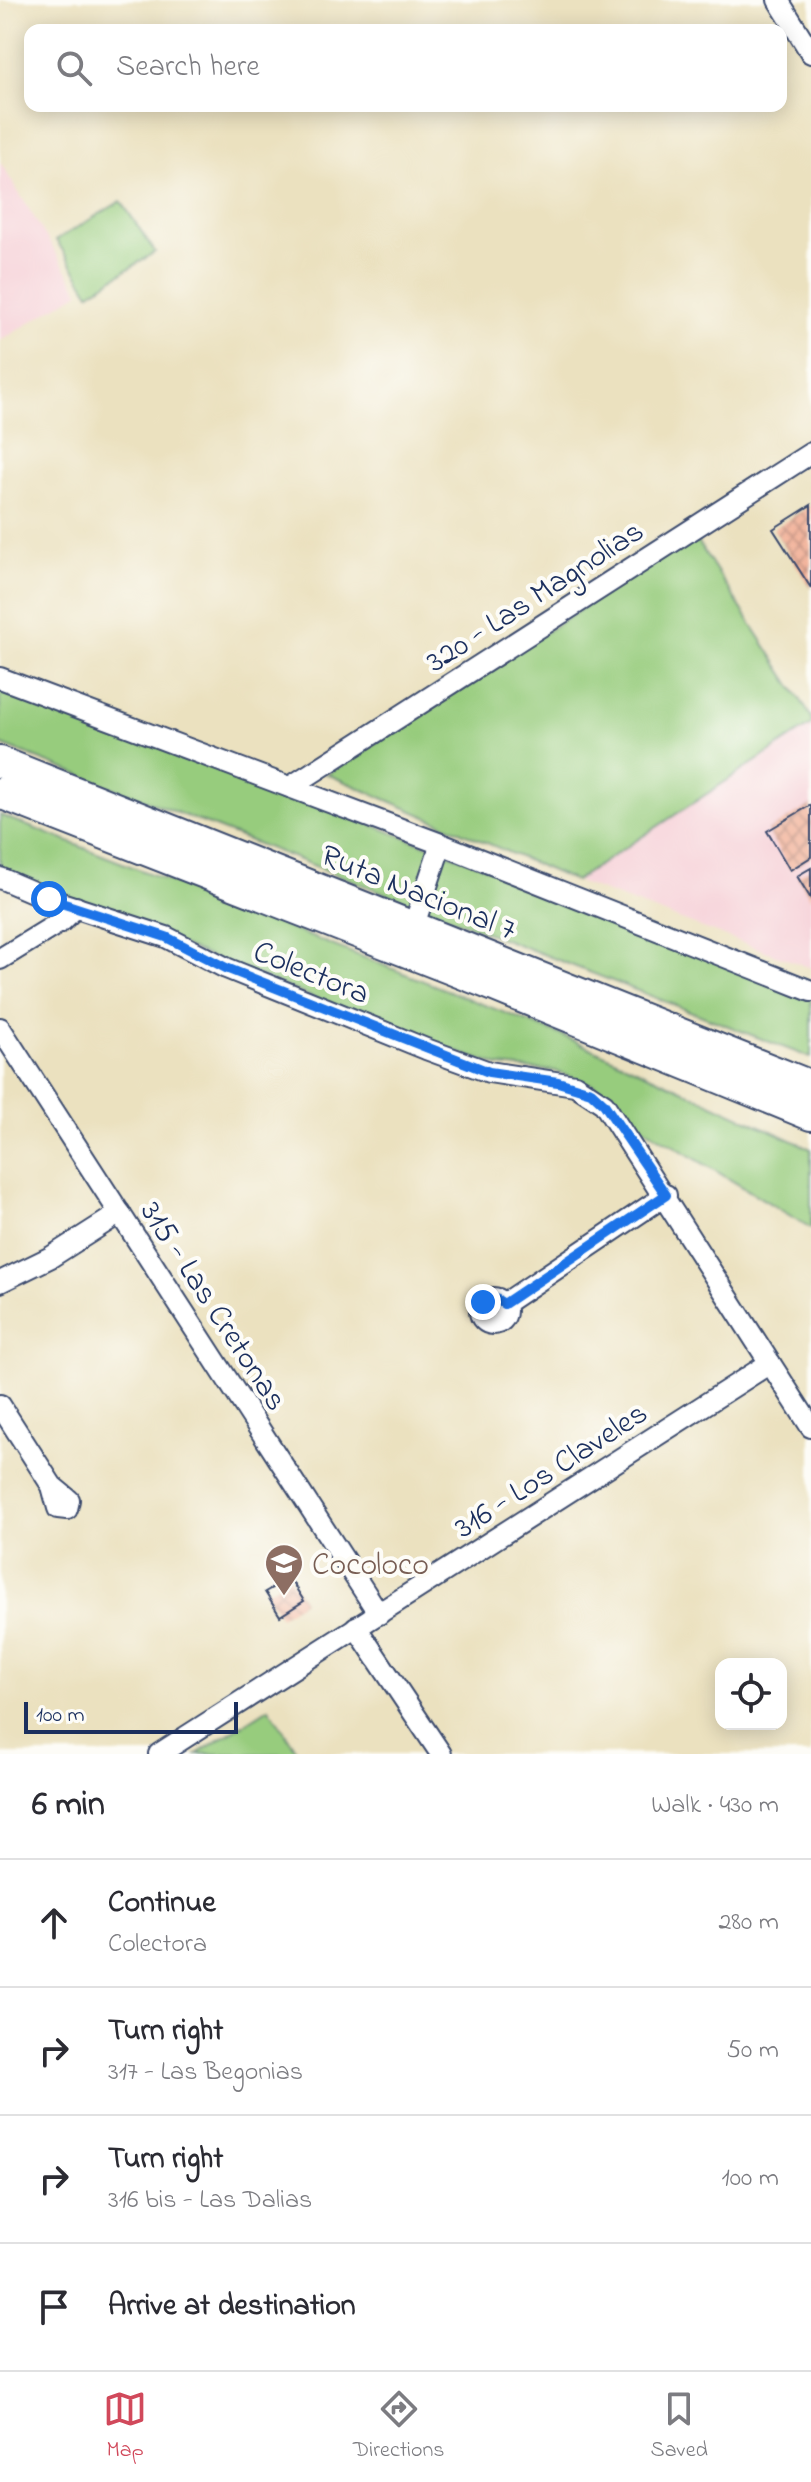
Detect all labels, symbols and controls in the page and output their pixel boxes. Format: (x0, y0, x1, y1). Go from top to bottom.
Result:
search box (24, 24, 787, 112)
icon: search (52, 46, 96, 90)
text: Search here (116, 46, 260, 90)
street label: 320 - Las Magnolias (418, 510, 654, 686)
street label: Ruta Nacional 7 (313, 834, 522, 955)
route start (31, 881, 67, 917)
street label: Colectora (245, 930, 376, 1019)
street label: 315 - Las Cretonas (127, 1193, 298, 1421)
route end (465, 1284, 501, 1320)
street label: 316 - Los Claveles (446, 1392, 658, 1552)
school or university icon: Cocoloco (263, 1542, 305, 1597)
place label: Cocoloco (312, 1543, 429, 1590)
map controls (715, 1658, 787, 1730)
button: locate (715, 1658, 787, 1730)
scale bar (24, 1698, 238, 1734)
text: 100 m (36, 1700, 85, 1732)
text: 6 min (32, 1781, 105, 1831)
text: Walk · 430 m (651, 1787, 779, 1825)
text: Continue (108, 1882, 216, 1926)
icon: ahead (32, 1901, 76, 1945)
text: 280 m (718, 1904, 779, 1942)
text: Colectora (108, 1926, 207, 1964)
text: Turn right (108, 2010, 223, 2054)
icon: right (32, 2029, 76, 2073)
text: 50 m (726, 2032, 779, 2070)
text: 317 - Las Begonias (108, 2054, 303, 2092)
text: Turn right (108, 2138, 223, 2182)
icon: right (32, 2157, 76, 2201)
text: 100 m (722, 2160, 779, 2198)
text: 316 bis - Las Dalias (108, 2182, 312, 2220)
icon: arrive (32, 2285, 76, 2329)
text: Arrive at destination (108, 2285, 356, 2329)
tab: Map (103, 2387, 147, 2467)
tab: Directions (353, 2387, 444, 2467)
tab: Saved (651, 2387, 708, 2467)

